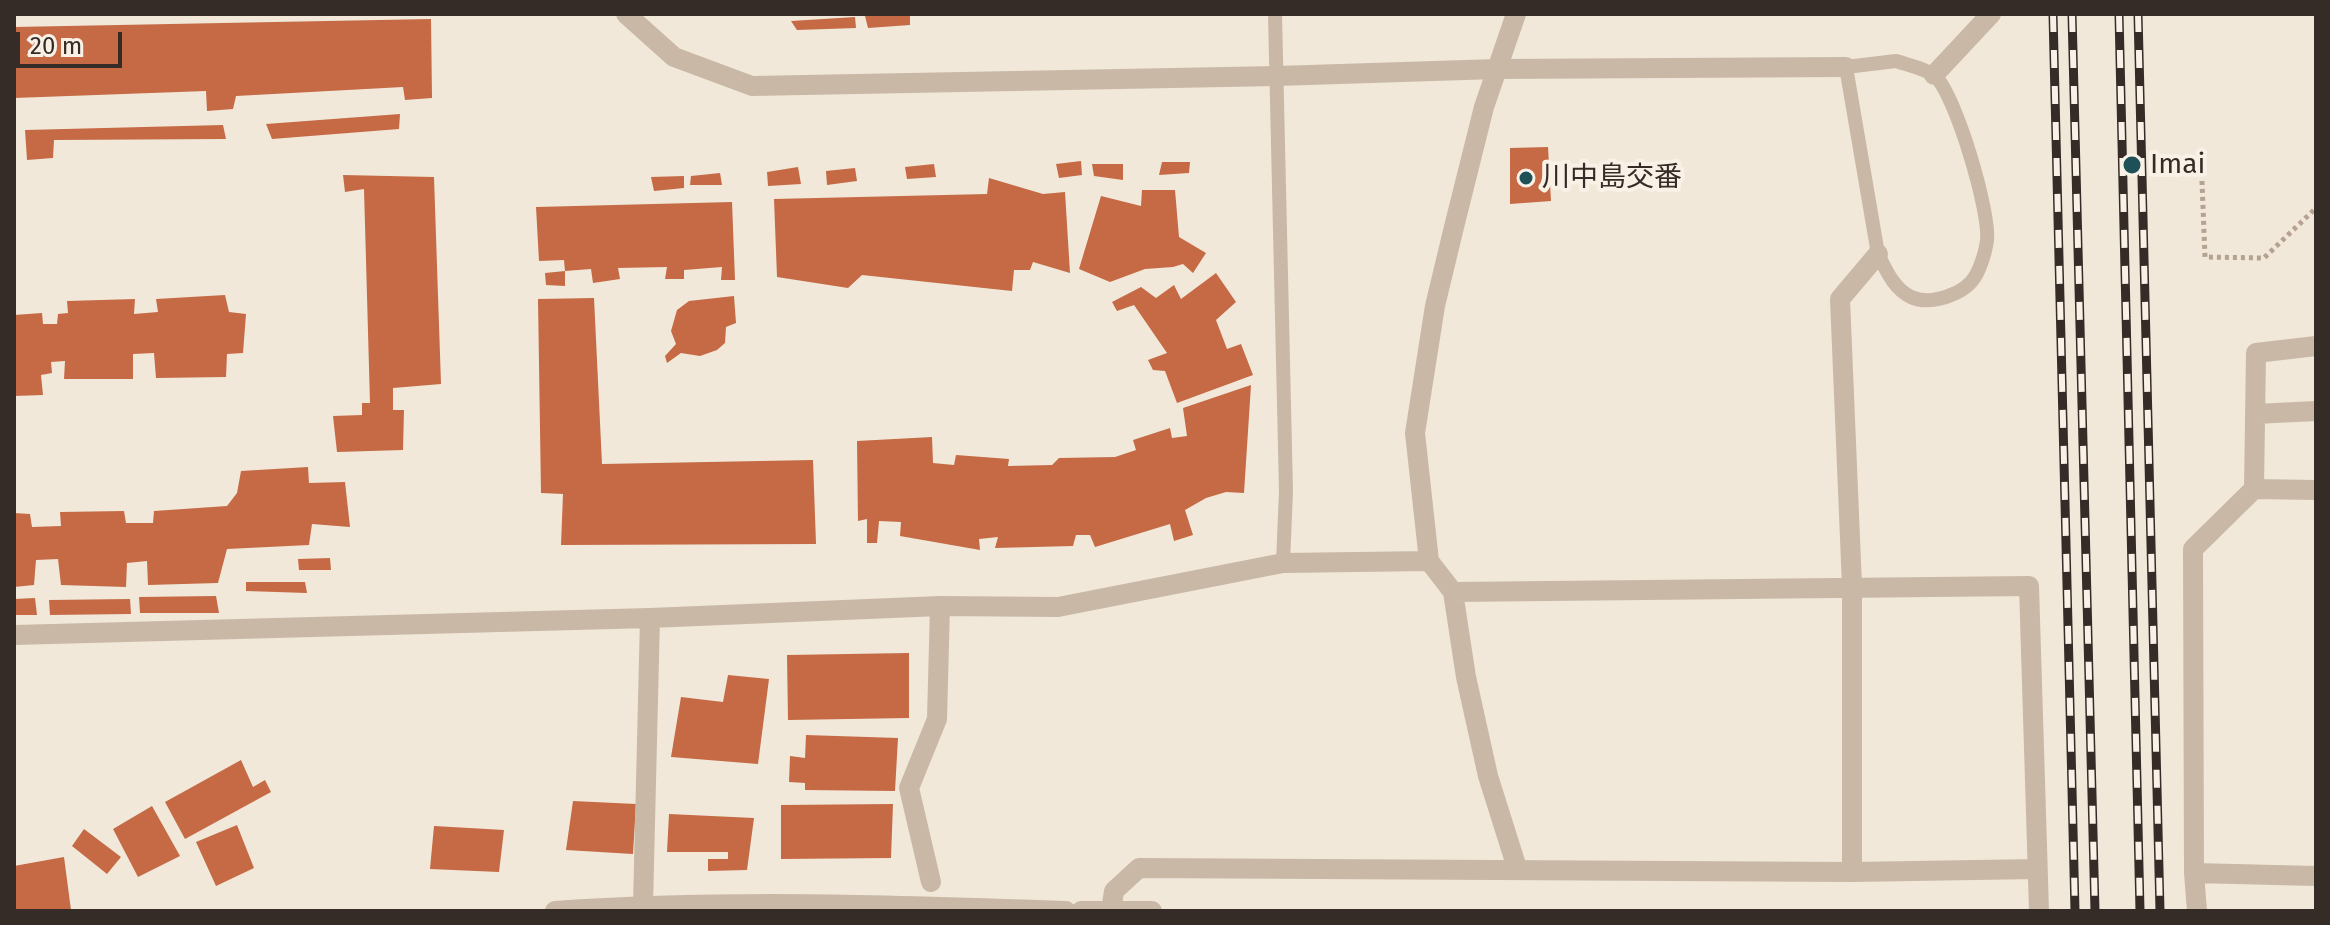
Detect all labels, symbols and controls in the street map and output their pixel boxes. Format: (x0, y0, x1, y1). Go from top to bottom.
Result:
scale bar (20, 16, 126, 66)
text: 20 m (30, 32, 82, 60)
place label: Imai (2150, 148, 2205, 182)
marker: Imai (2121, 154, 2143, 176)
place label: 川中島交番 (1542, 161, 1682, 195)
marker: 川中島交番 (1517, 169, 1535, 187)

